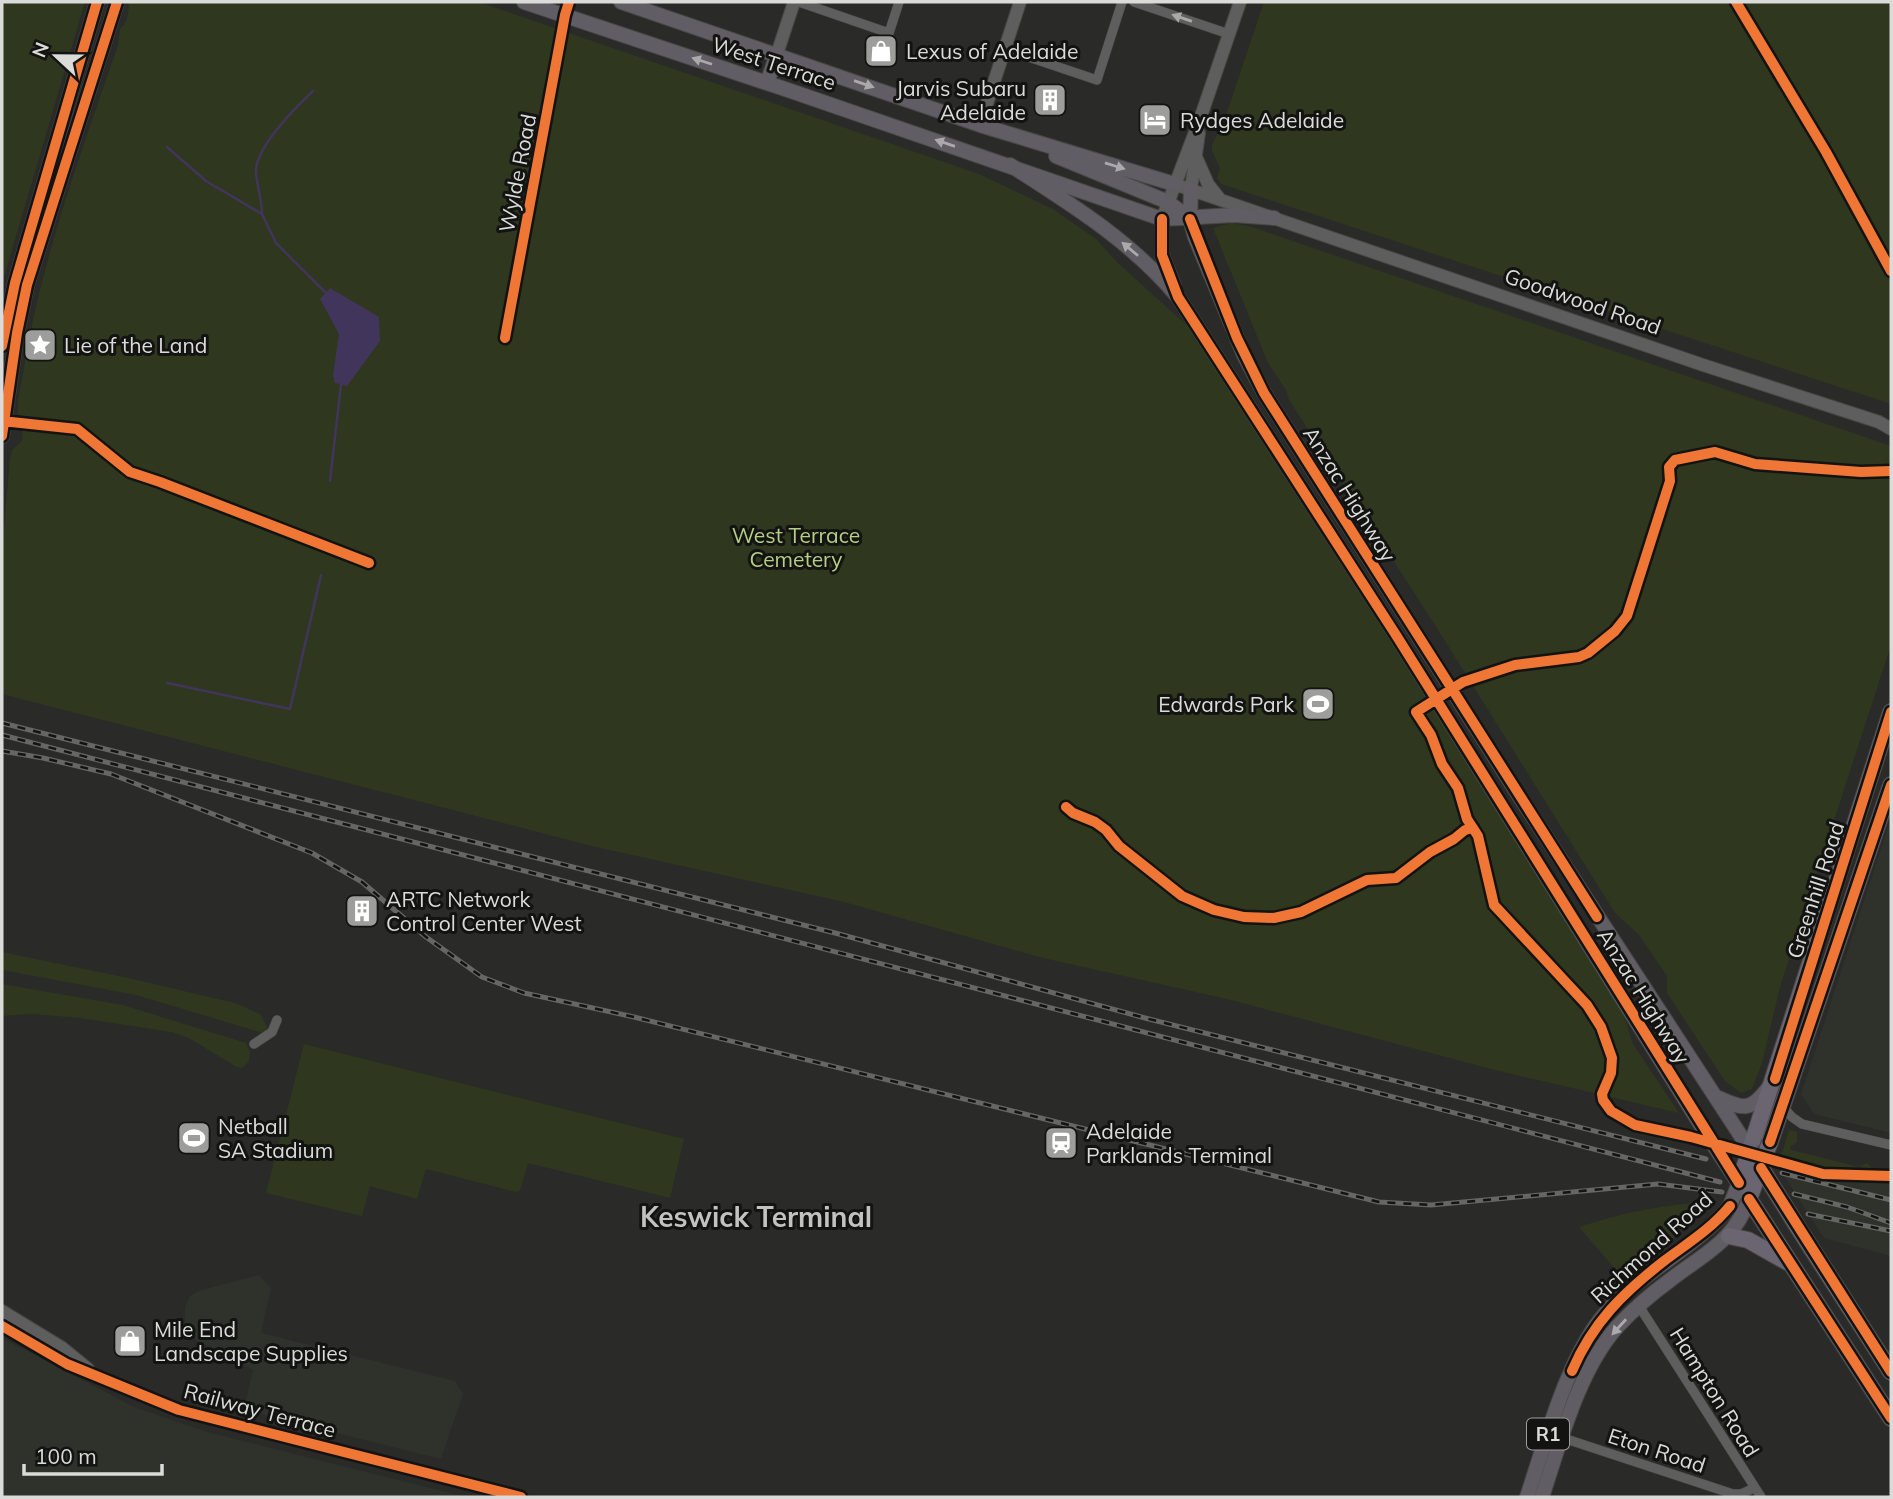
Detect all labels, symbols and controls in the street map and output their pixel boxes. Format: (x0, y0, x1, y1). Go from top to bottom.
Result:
one-way arrow (1171, 12, 1192, 23)
north arrow (21, 21, 91, 91)
street label: West Terrace (709, 31, 839, 95)
shop icon: Lexus of Adelaide (862, 32, 900, 70)
text: N (26, 38, 54, 61)
place label: Lexus of Adelaide (906, 38, 1078, 64)
one-way arrow (692, 55, 713, 66)
place label: Jarvis Subaru Adelaide (896, 75, 1026, 125)
one-way arrow (854, 79, 875, 90)
building icon: Jarvis Subaru Adelaide (1031, 81, 1069, 119)
hotel icon: Rydges Adelaide (1136, 101, 1174, 139)
place label: Rydges Adelaide (1180, 107, 1344, 133)
street label: Wylde Road (493, 112, 541, 234)
one-way arrow (935, 137, 956, 148)
one-way arrow (1105, 161, 1126, 171)
one-way arrow (1122, 241, 1140, 256)
street label: Goodwood Road (1501, 262, 1665, 340)
place icon: Lie of the Land (21, 326, 59, 364)
place label: Lie of the Land (64, 332, 207, 358)
street label: Anzac Highway (1298, 422, 1402, 566)
park label: West Terrace Cemetery (732, 522, 860, 572)
sports icon: Edwards Park (1299, 685, 1337, 723)
place label: Edwards Park (1158, 691, 1294, 717)
street label: Greenhill Road (1781, 818, 1849, 962)
place label: ARTC Network Control Center West (386, 886, 582, 936)
building icon: ARTC Network Control Center West (343, 892, 381, 930)
street label: Anzac Highway (1592, 924, 1696, 1068)
place label: Netball SA Stadium (218, 1113, 333, 1163)
place label: Adelaide Parklands Terminal (1086, 1118, 1272, 1168)
sports icon: Netball SA Stadium (175, 1119, 213, 1157)
station icon: Adelaide Parklands Terminal (1042, 1124, 1080, 1162)
street label: Richmond Road (1585, 1186, 1717, 1308)
district label: Keswick Terminal (640, 1199, 872, 1234)
place label: Mile End Landscape Supplies (154, 1316, 348, 1366)
one-way arrow (1611, 1318, 1627, 1336)
shop icon: Mile End Landscape Supplies (111, 1322, 149, 1360)
street label: Hampton Road (1665, 1322, 1765, 1462)
street label: Railway Terrace (181, 1377, 339, 1443)
road number: R1 (1527, 1418, 1569, 1450)
street label: Eton Road (1605, 1422, 1709, 1478)
scale bar (24, 1432, 163, 1476)
text: 100 m (35, 1443, 97, 1469)

